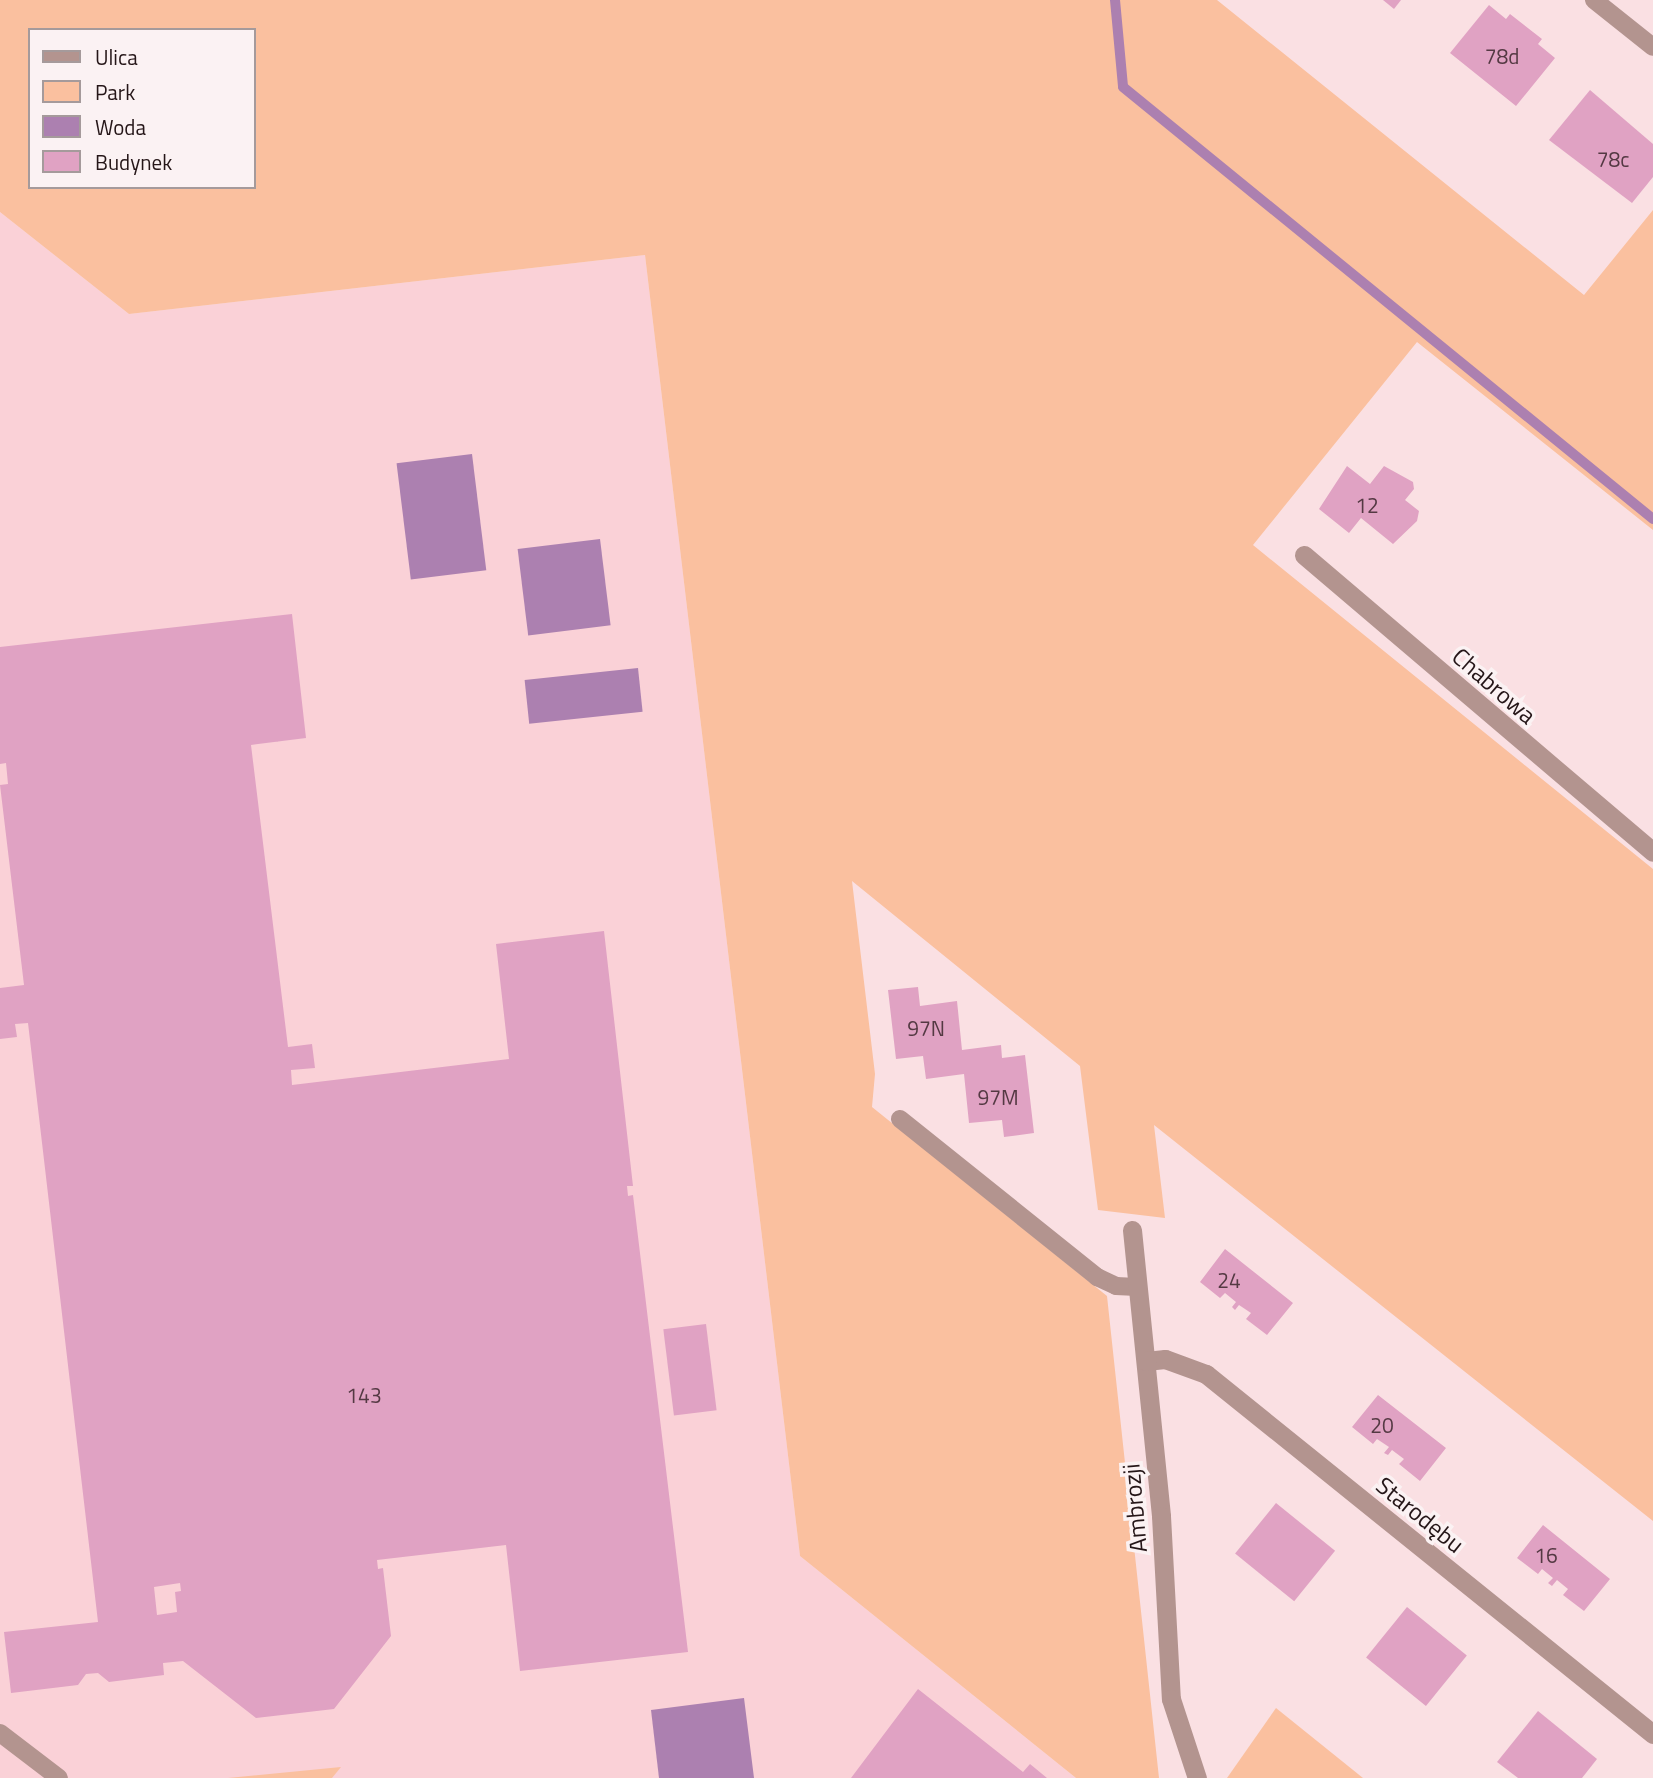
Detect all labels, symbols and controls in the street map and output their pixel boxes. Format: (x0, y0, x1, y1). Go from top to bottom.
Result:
legend (28, 28, 256, 189)
text: Ulica (95, 41, 138, 73)
house number: 78d (1485, 43, 1519, 69)
text: Park (95, 76, 135, 108)
text: Woda (95, 111, 146, 143)
text: Budynek (95, 146, 172, 178)
house number: 78c (1597, 146, 1629, 172)
house number: 12 (1355, 492, 1379, 518)
street label: Chabrowa (1446, 642, 1542, 730)
house number: 97N (907, 1015, 945, 1041)
house number: 97M (977, 1084, 1019, 1110)
house number: 24 (1217, 1267, 1241, 1293)
house number: 143 (346, 1382, 382, 1408)
house number: 20 (1370, 1412, 1394, 1438)
street label: Ambrozji (1117, 1462, 1153, 1554)
street label: Starodębu (1370, 1471, 1470, 1559)
house number: 16 (1534, 1542, 1558, 1568)

